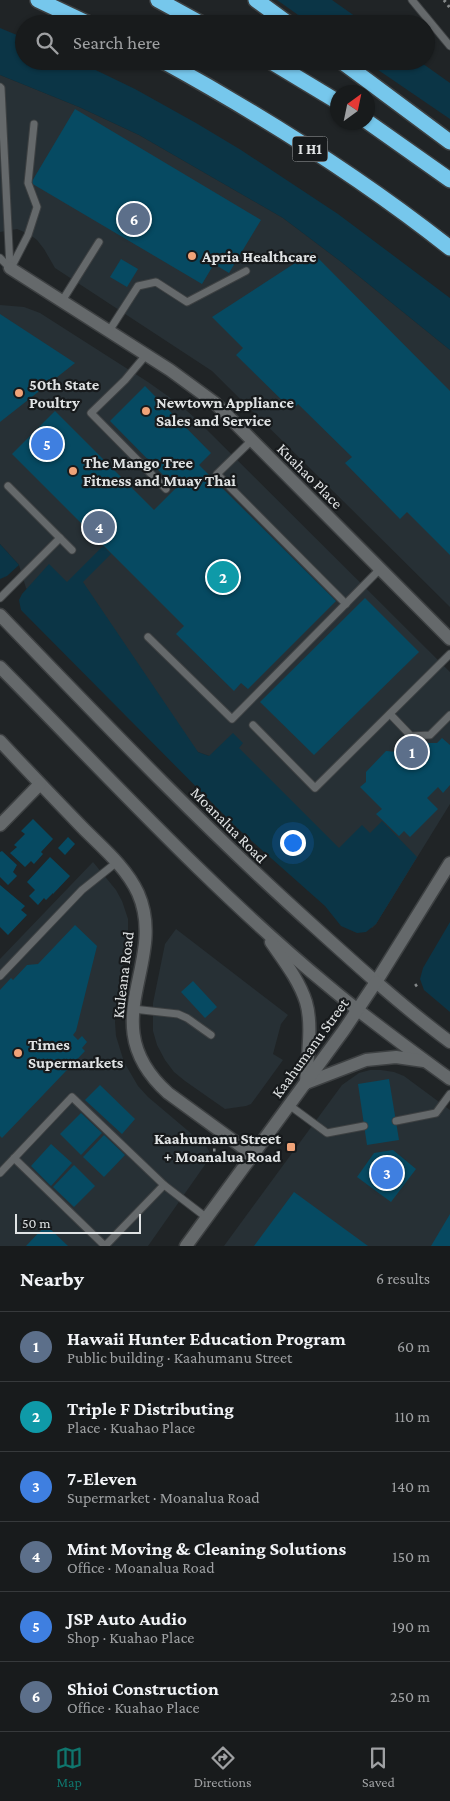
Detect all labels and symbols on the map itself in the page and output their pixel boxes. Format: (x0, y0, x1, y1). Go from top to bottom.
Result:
north arrow (330, 85, 375, 130)
road number: I H1 (292, 136, 328, 162)
pin: 6 (118, 200, 150, 238)
place label: Apria Healthcare (201, 248, 317, 265)
marker: Apria Healthcare (186, 250, 198, 262)
place label: 50th State Poultry (29, 376, 100, 411)
marker: 50th State Poultry (13, 387, 25, 399)
place label: Newtown Appliance Sales and Service (156, 394, 294, 429)
marker: Newtown Appliance Sales and Service (140, 405, 152, 417)
pin: 5 (31, 425, 63, 463)
street label: Kuahao Place (274, 440, 346, 512)
place label: The Mango Tree Fitness and Muay Thai (83, 454, 236, 489)
marker: The Mango Tree Fitness and Muay Thai (67, 465, 79, 477)
pin: 4 (83, 508, 115, 546)
pin: 2 (207, 558, 239, 596)
pin: 1 (396, 733, 428, 771)
street label: Moanalua Road (188, 784, 271, 867)
your location (280, 830, 306, 856)
street label: Kuleana Road (109, 930, 137, 1019)
street label: Kaahumanu Street (268, 994, 352, 1101)
place label: Times Supermarkets (28, 1036, 124, 1071)
marker: Times Supermarkets (12, 1047, 24, 1059)
place label: Kaahumanu Street + Moanalua Road (154, 1130, 281, 1165)
marker: Kaahumanu Street + Moanalua Road (285, 1141, 297, 1153)
pin: 3 (371, 1154, 403, 1192)
scale bar (15, 1211, 141, 1234)

